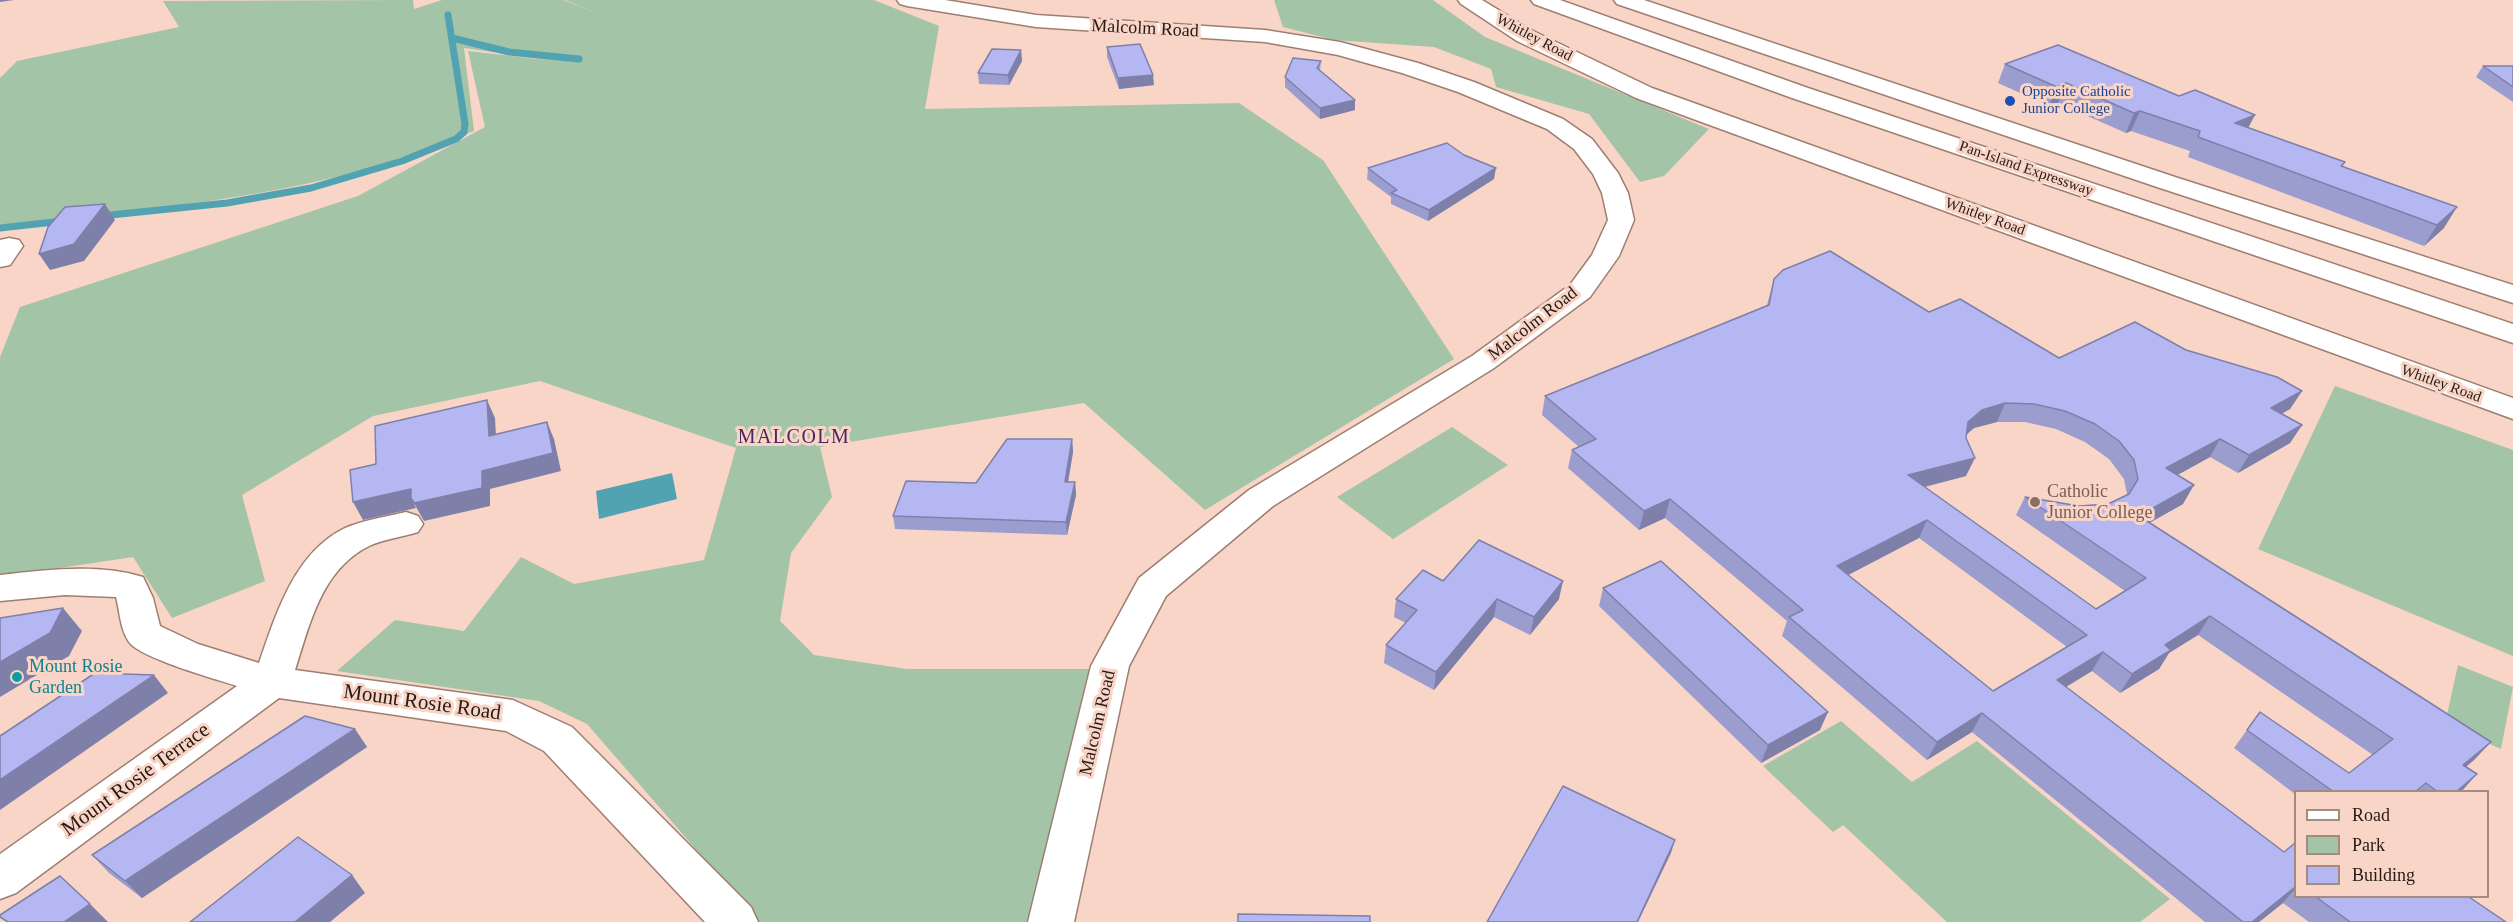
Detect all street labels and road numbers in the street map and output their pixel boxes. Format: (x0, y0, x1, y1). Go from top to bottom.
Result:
street label: Whitley Road (1493, 10, 1575, 66)
street label: Malcolm Road (1091, 15, 1199, 43)
street label: Pan-Island Expressway (1957, 138, 2095, 200)
street label: Whitley Road (1943, 194, 2027, 240)
street label: Malcolm Road (1484, 282, 1582, 366)
street label: Whitley Road (2399, 361, 2483, 407)
street label: Malcolm Road (1075, 668, 1121, 778)
street label: Mount Rosie Road (342, 679, 502, 727)
street label: Mount Rosie Terrace (57, 718, 215, 842)

